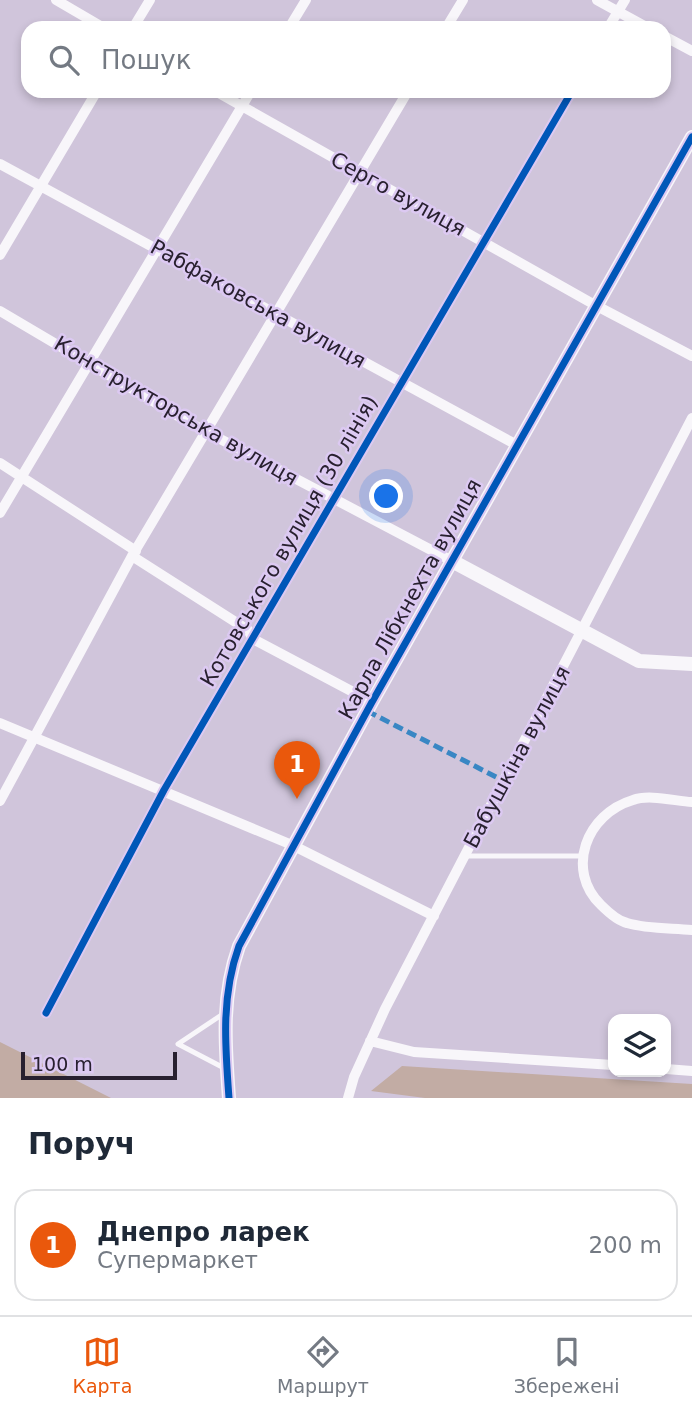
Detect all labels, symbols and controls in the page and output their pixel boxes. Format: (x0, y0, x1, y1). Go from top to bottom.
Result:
search box (21, 21, 671, 98)
icon: search (45, 41, 83, 79)
text: Пошук (101, 45, 191, 75)
street label: Серго вулиця (326, 147, 470, 241)
street label: Рабфаковська вулиця (146, 235, 370, 373)
street label: Конструкторська вулиця (50, 331, 302, 491)
street label: Котовського вулиця (30 лiнiя) (196, 391, 382, 691)
street label: Карла Лібкнехта вулиця (334, 475, 486, 723)
your location (369, 479, 403, 513)
street label: Бабушкіна вулиця (459, 662, 575, 852)
pin: 1 (274, 741, 320, 799)
map controls (608, 1014, 671, 1077)
button: layers (608, 1014, 671, 1077)
scale bar (21, 1049, 177, 1081)
text: 100 m (32, 1053, 93, 1075)
text: Поруч (28, 1126, 135, 1161)
text: Днепро ларек (97, 1217, 310, 1247)
text: 1 (45, 1232, 61, 1258)
text: 200 m (588, 1232, 662, 1258)
text: Супермаркет (97, 1247, 258, 1273)
tab: Карта (72, 1333, 132, 1397)
tab: Маршрут (277, 1333, 369, 1397)
tab: Збережені (514, 1333, 620, 1397)

